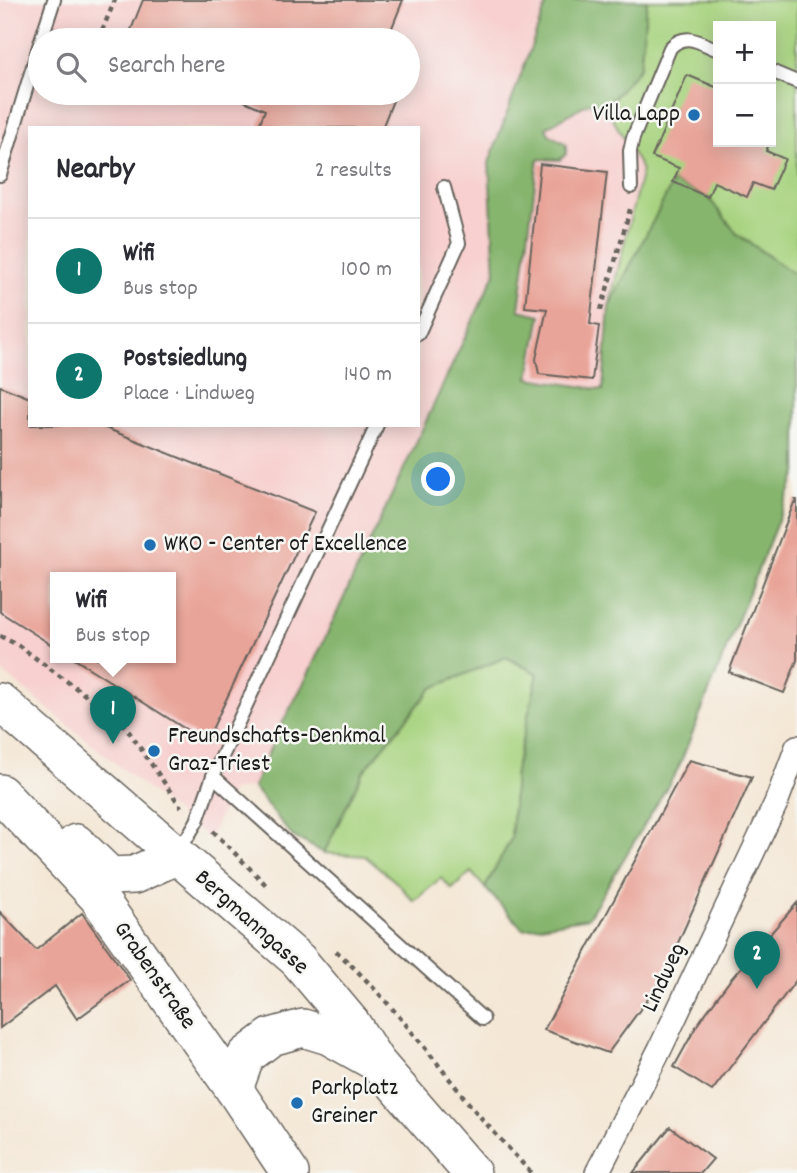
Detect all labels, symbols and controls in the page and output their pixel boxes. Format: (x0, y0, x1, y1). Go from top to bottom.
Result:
map controls (713, 21, 776, 147)
button: + (713, 21, 776, 84)
search box (28, 28, 420, 105)
icon: search (52, 48, 90, 86)
text: Search here (108, 48, 226, 85)
button: − (713, 84, 776, 147)
place label: Villa Lapp (593, 98, 680, 132)
marker: Villa Lapp (686, 107, 702, 123)
text: Nearby (56, 150, 134, 193)
text: 2 results (315, 155, 392, 188)
text: Wifi (123, 236, 155, 273)
text: 1 (76, 254, 82, 287)
text: 100 m (341, 254, 392, 287)
text: Bus stop (123, 273, 198, 306)
text: Postsiedlung (123, 341, 247, 378)
text: 2 (74, 359, 84, 392)
text: 140 m (344, 359, 392, 392)
text: Place · Lindweg (123, 378, 255, 411)
your location (421, 462, 455, 496)
place label: WKO - Center of Excellence (164, 528, 407, 562)
marker: WKO - Center of Excellence (142, 537, 158, 553)
popup (50, 572, 176, 663)
text: Wifi (76, 583, 107, 620)
text: Bus stop (76, 620, 150, 653)
pin: 1 (90, 686, 136, 744)
place label: Freundschafts-Denkmal Graz-Triest (168, 720, 386, 782)
marker: Freundschafts-Denkmal Graz-Triest (146, 743, 162, 759)
street label: Bergmanngasse (186, 862, 316, 984)
street label: Grabenstraße (104, 915, 204, 1037)
pin: 2 (734, 931, 780, 989)
street label: Lindweg (634, 938, 696, 1018)
place label: Parkplatz Greiner (311, 1072, 398, 1134)
marker: Parkplatz Greiner (289, 1095, 305, 1111)

